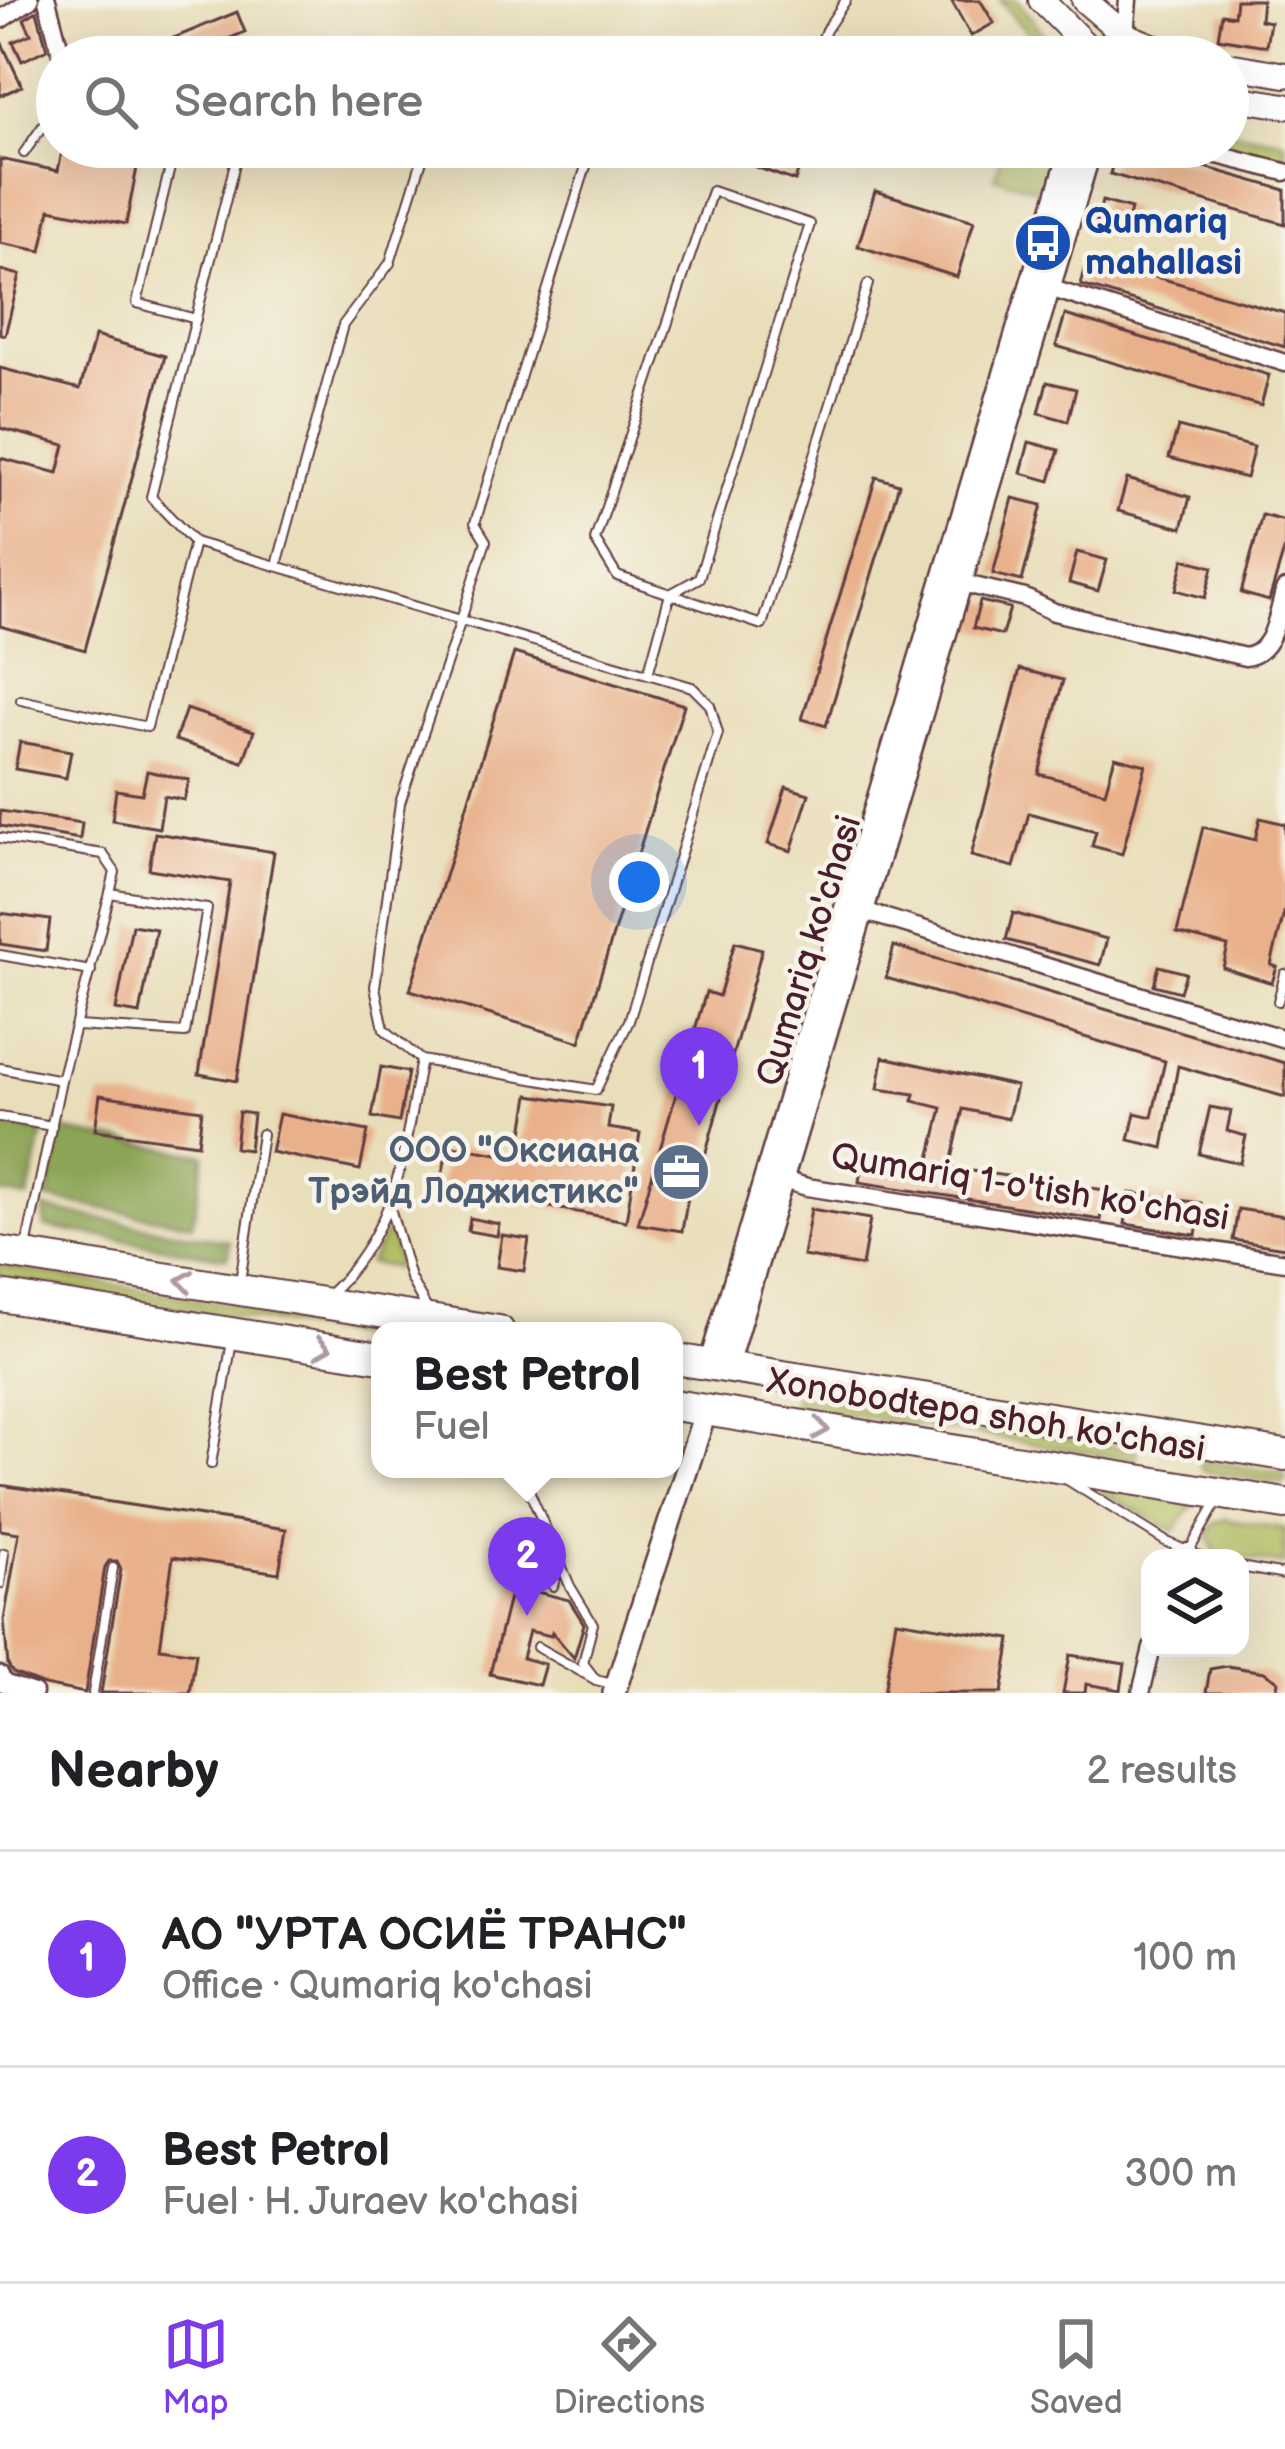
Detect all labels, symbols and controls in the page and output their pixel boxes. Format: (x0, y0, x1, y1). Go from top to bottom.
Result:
search box (36, 36, 1249, 168)
icon: search (78, 69, 144, 135)
text: Search here (174, 75, 423, 130)
place label: Qumariq mahallasi (1085, 201, 1242, 285)
bus stop icon: Qumariq mahallasi (1012, 212, 1074, 274)
street label: Qumariq ko'chasi (748, 811, 872, 1091)
your location (609, 852, 669, 912)
pin: 1 (660, 1027, 738, 1126)
place label: ООО "Оксиана Трэйд Лоджистикс" (308, 1130, 640, 1214)
street label: Qumariq 1-o'tish ko'chasi (828, 1135, 1232, 1241)
office icon: ООО "Оксиана Трэйд Лоджистикс" (650, 1141, 712, 1203)
one-way arrow (175, 1269, 195, 1295)
popup (371, 1322, 683, 1478)
one-way arrow (313, 1334, 333, 1360)
text: Best Petrol (413, 1349, 641, 1404)
street label: Xonobodtepa shoh ko'chasi (763, 1360, 1208, 1472)
text: Fuel (413, 1404, 490, 1451)
one-way arrow (811, 1415, 831, 1440)
pin: 2 (488, 1517, 566, 1616)
map controls (1141, 1549, 1249, 1657)
button: layers (1141, 1549, 1249, 1657)
text: Nearby (48, 1741, 219, 1802)
text: 2 results (1086, 1748, 1237, 1795)
text: АО "УРТА ОСИЁ ТРАНС" (162, 1908, 687, 1963)
text: 1 (79, 1935, 95, 1982)
text: 100 m (1133, 1935, 1237, 1982)
text: Office · Qumariq ko'chasi (162, 1963, 593, 2010)
text: Best Petrol (162, 2124, 390, 2179)
text: 2 (75, 2151, 99, 2198)
text: 300 m (1124, 2151, 1237, 2198)
text: Fuel · H. Juraev ko'chasi (162, 2179, 579, 2226)
tab: Map (162, 2311, 229, 2423)
tab: Directions (553, 2311, 705, 2423)
tab: Saved (1030, 2311, 1123, 2423)

